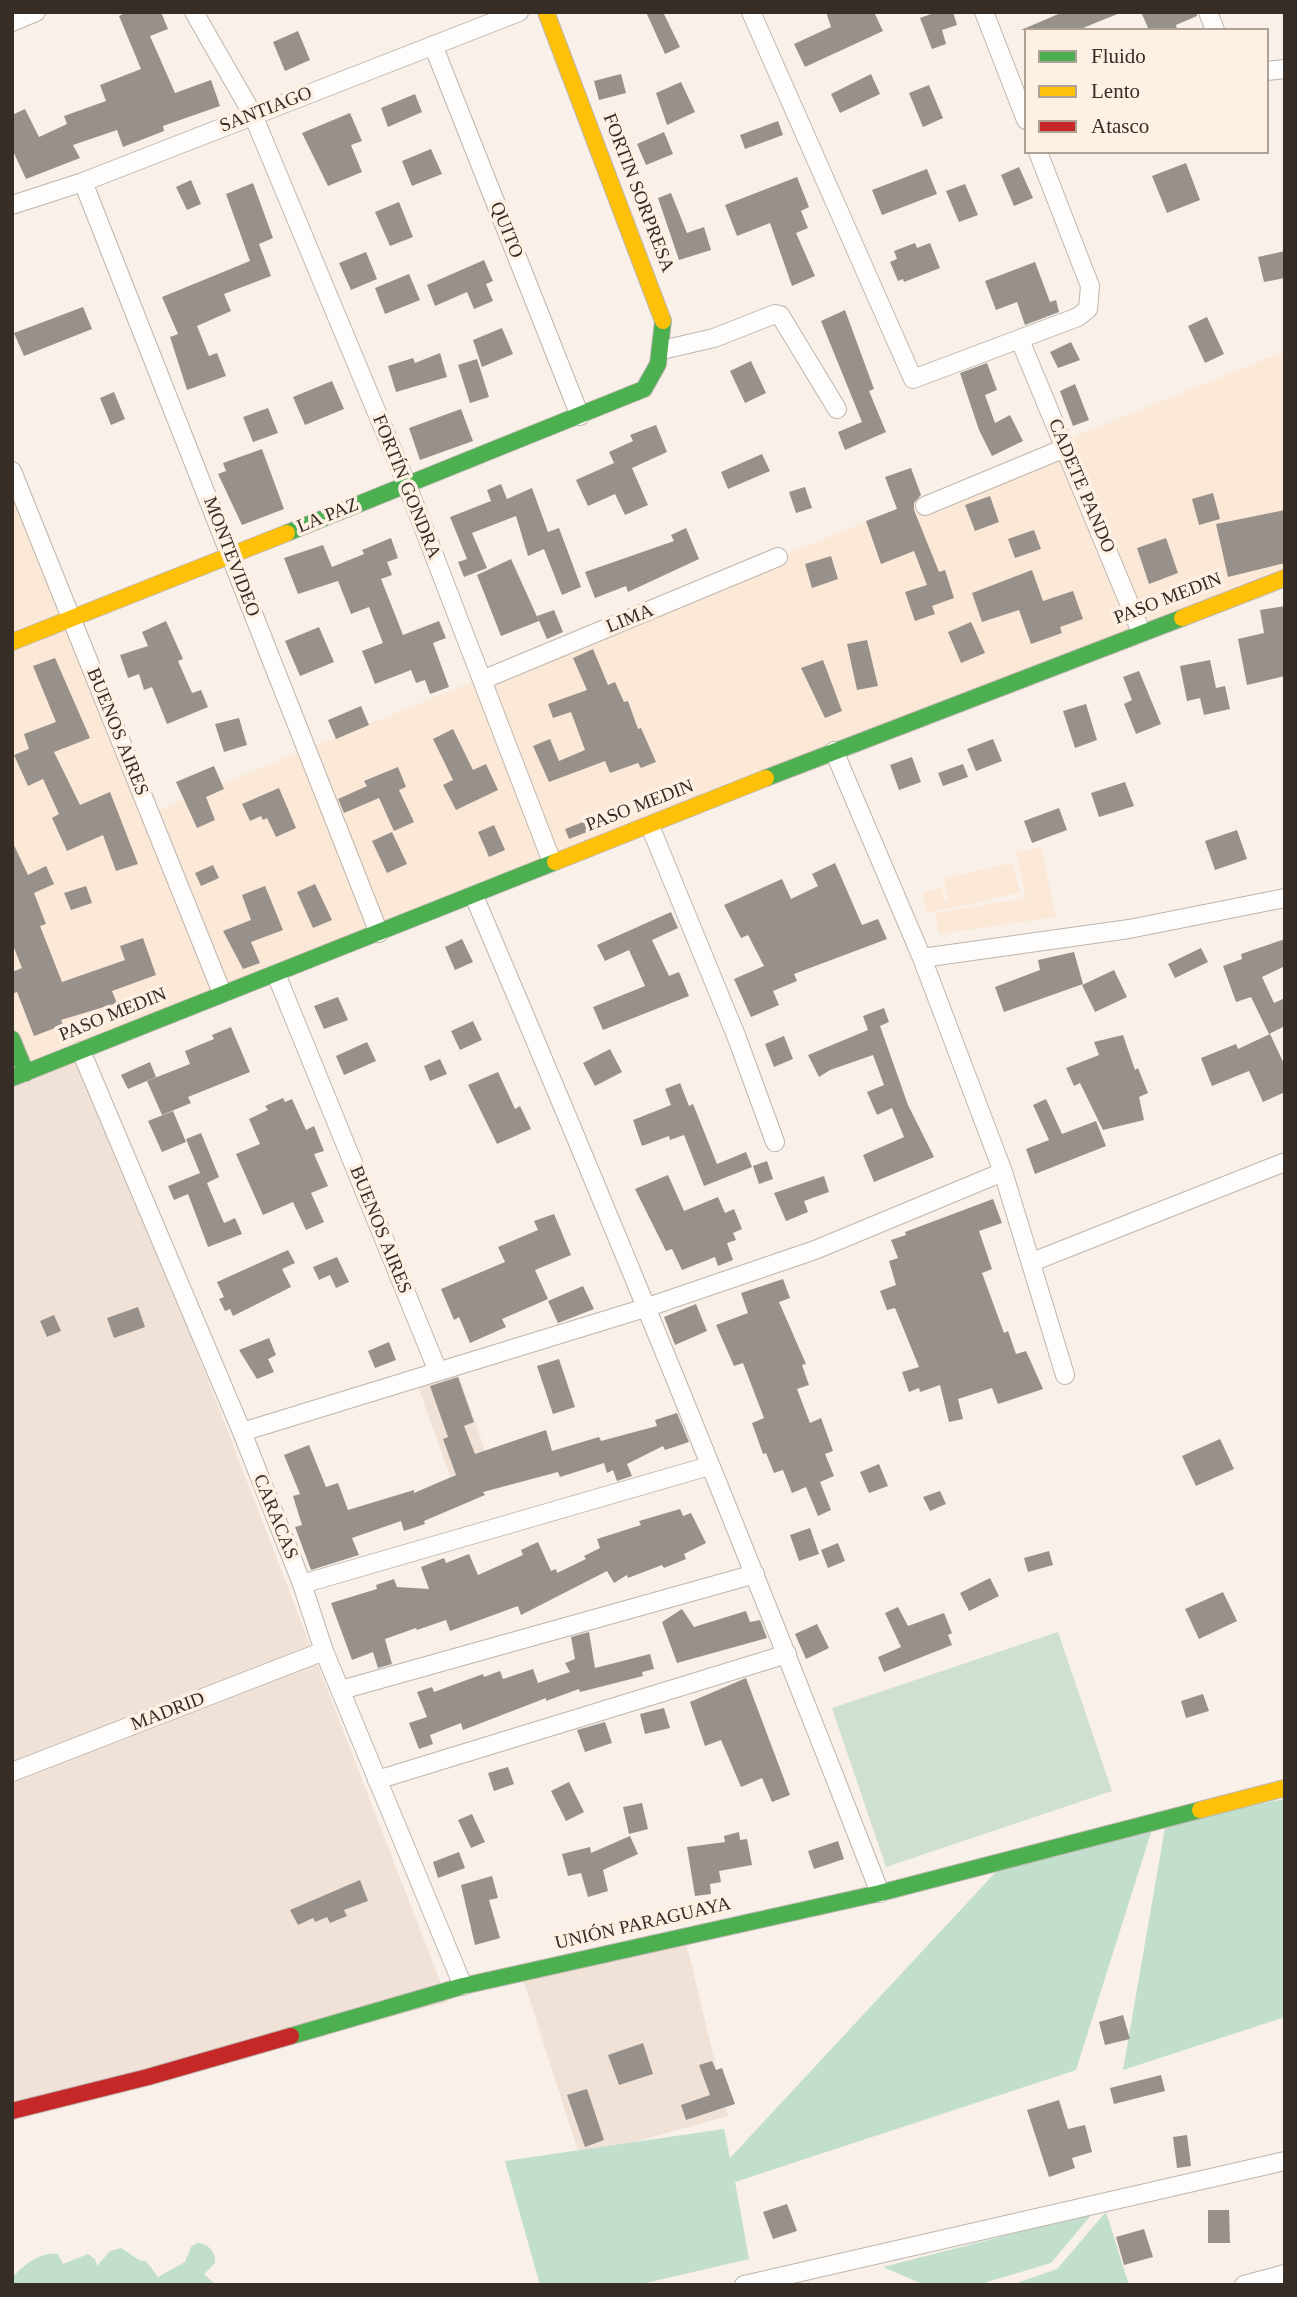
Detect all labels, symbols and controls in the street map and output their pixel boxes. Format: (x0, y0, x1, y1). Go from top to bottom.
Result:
legend (1024, 28, 1269, 154)
text: Fluido (1091, 44, 1146, 68)
text: Lento (1091, 79, 1140, 103)
street label: SANTIAGO (217, 82, 315, 138)
street label: FORTIN SORPRESA (597, 110, 679, 276)
text: Atasco (1091, 114, 1149, 138)
street label: QUITO (484, 198, 528, 262)
street label: FORTÍN GONDRA (367, 412, 445, 562)
street label: CADETE PANDO (1042, 416, 1120, 556)
street label: LA PAZ (294, 493, 362, 539)
street label: MONTEVIDEO (198, 494, 264, 620)
street label: PASO MEDIN (1111, 568, 1225, 630)
street label: LIMA (603, 599, 657, 639)
street label: BUENOS AIRES (81, 665, 153, 799)
street label: PASO MEDIN (583, 775, 697, 837)
street label: PASO MEDIN (56, 983, 170, 1047)
street label: BUENOS AIRES (344, 1163, 416, 1297)
street label: CARACAS (248, 1471, 302, 1563)
street label: MADRID (128, 1688, 208, 1736)
street label: UNIÓN PARAGUAYA (553, 1893, 733, 1955)

